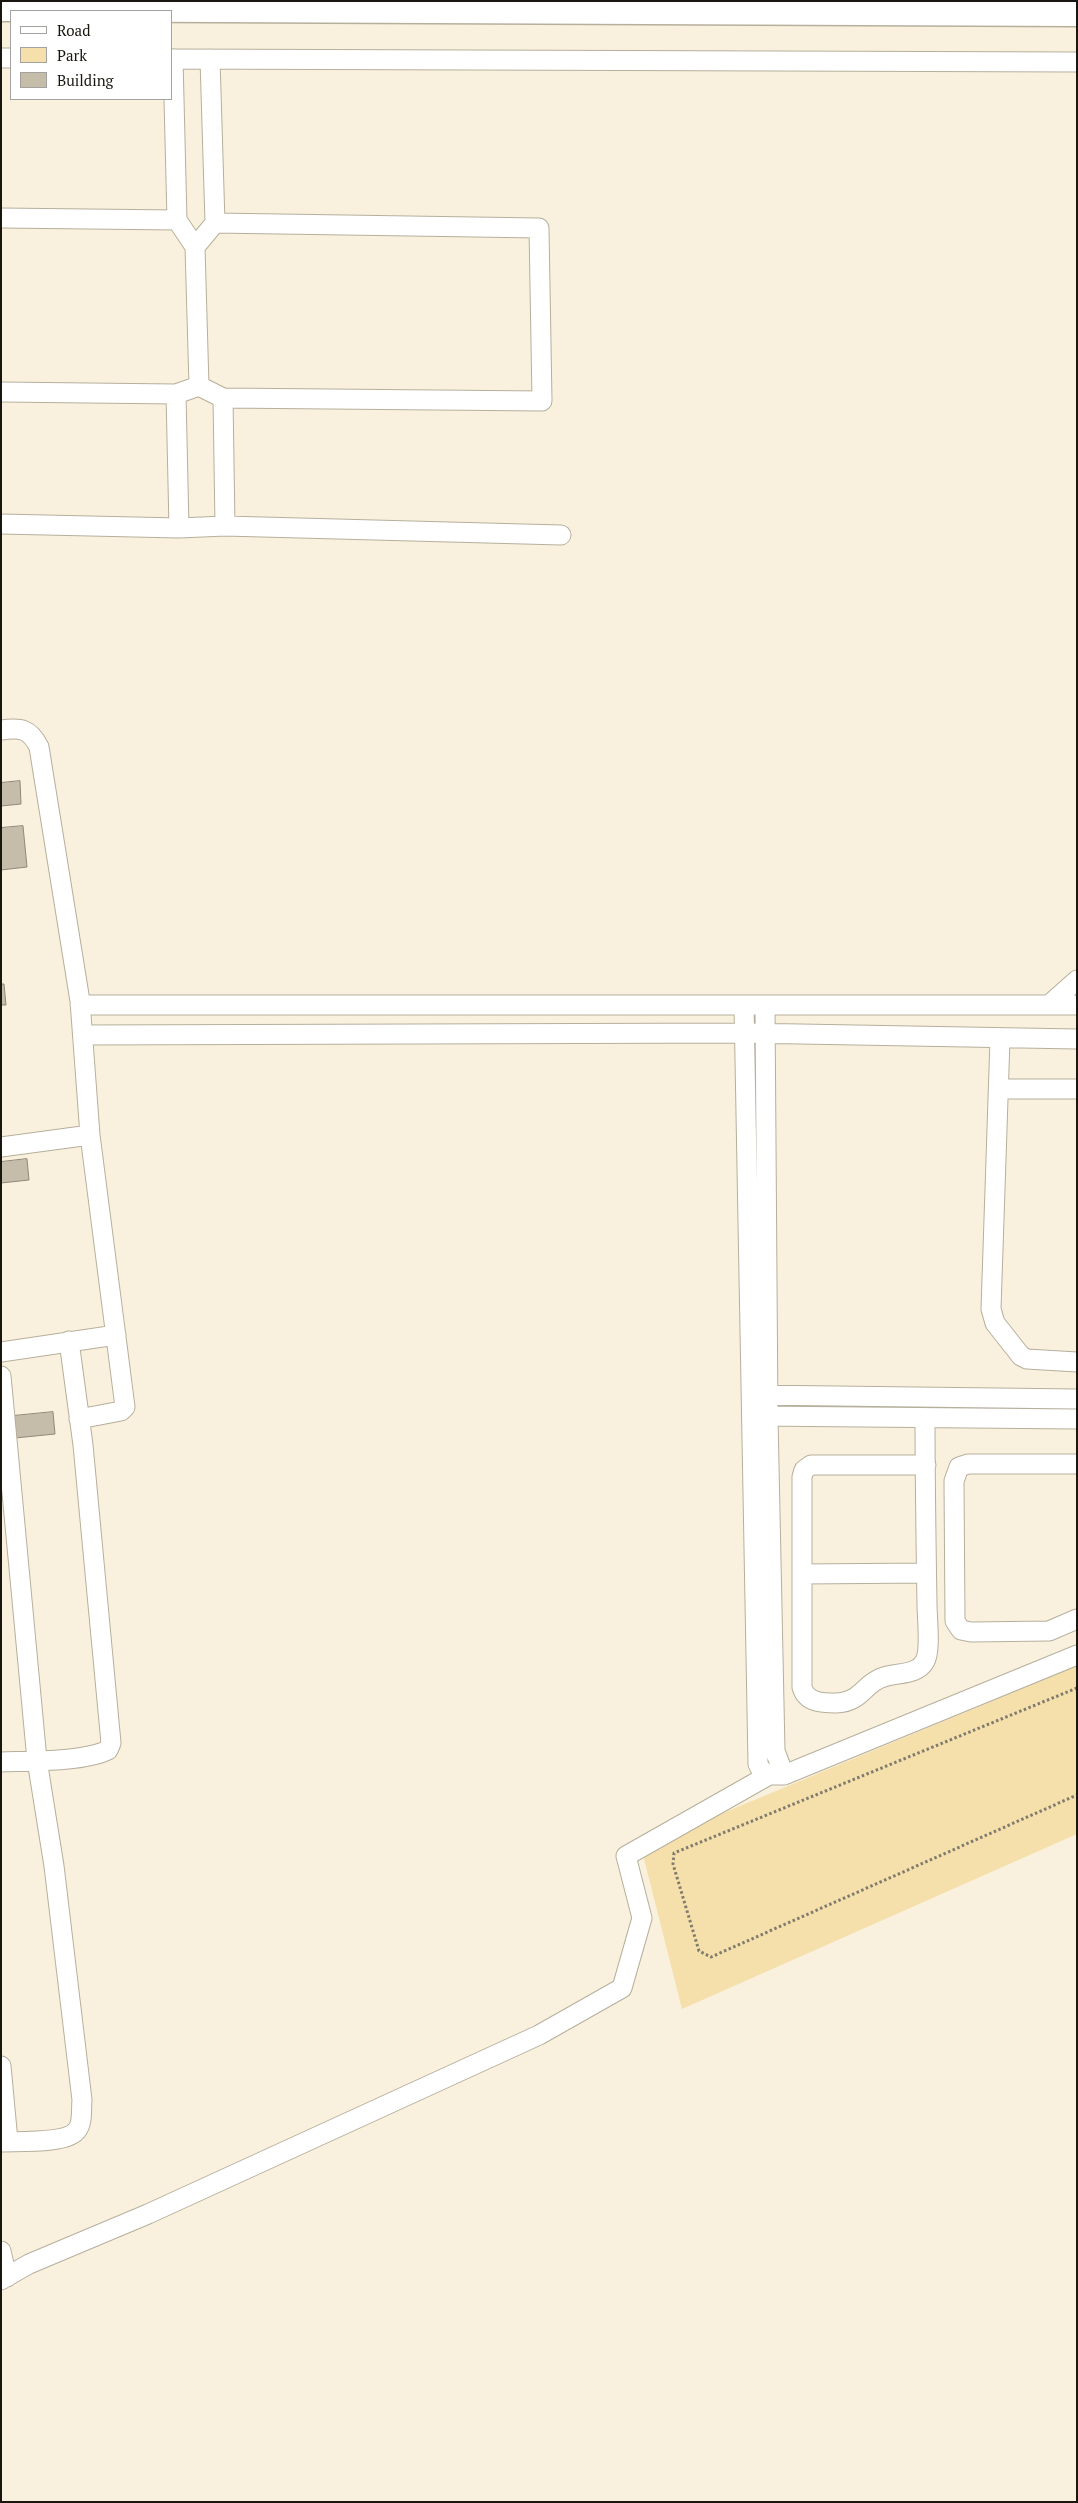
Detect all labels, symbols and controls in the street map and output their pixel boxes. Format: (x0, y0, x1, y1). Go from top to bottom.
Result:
legend (10, 10, 172, 100)
text: Road (57, 20, 90, 40)
text: Park (57, 45, 87, 65)
text: Building (57, 70, 114, 90)

